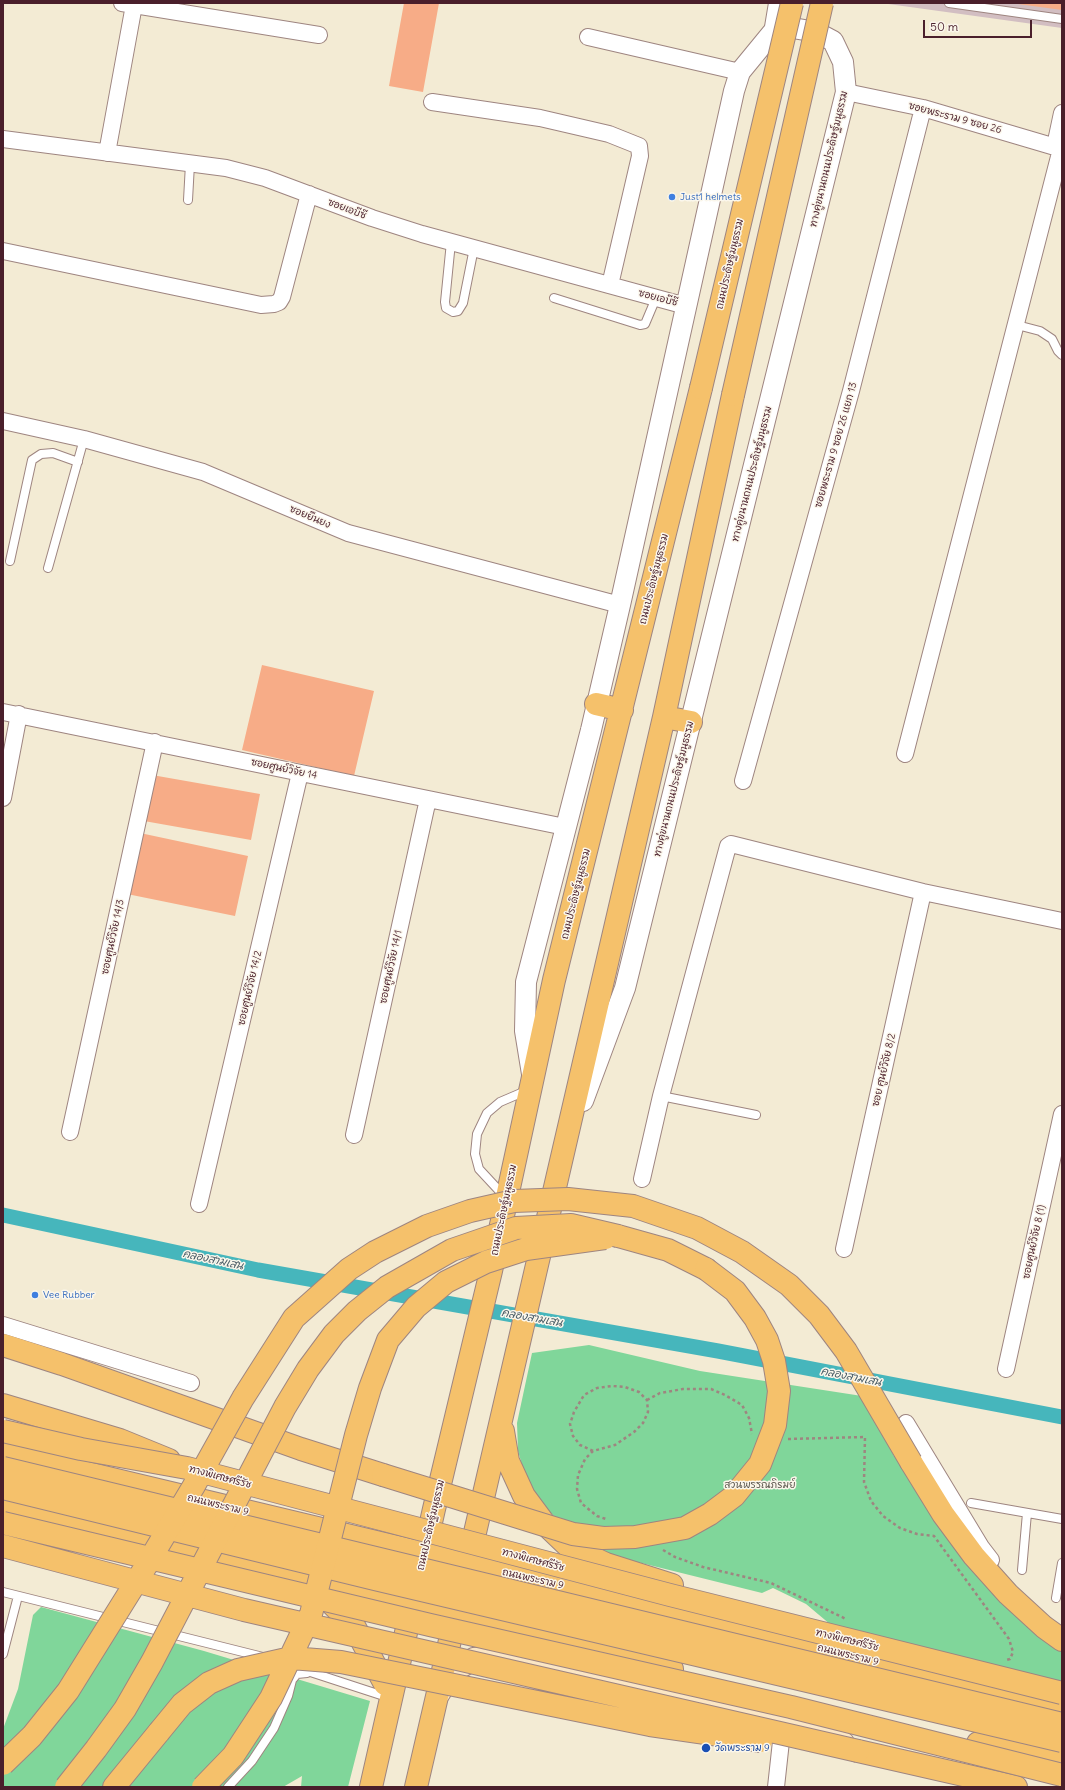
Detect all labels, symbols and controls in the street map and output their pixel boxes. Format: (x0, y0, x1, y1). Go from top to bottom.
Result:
scale bar (925, 12, 1034, 38)
text: 50 m (930, 19, 958, 34)
street label: ทางคู่ขนานถนนประดิษฐ์มนูธรรม (807, 90, 851, 228)
street label: ซอยพระราม 9 ซอย 26 (907, 100, 1003, 136)
place label: Just1 helmets (680, 191, 741, 203)
marker: Just1 helmets (667, 192, 677, 202)
street label: ซอยเอบีซี (326, 196, 368, 222)
street label: ถนนประดิษฐ์มนูธรรม (714, 217, 746, 311)
street label: ซอยเอบีซี (637, 287, 679, 309)
street label: ซอยพระราม 9 ซอย 26 แยก 13 (812, 381, 860, 509)
street label: ทางคู่ขนานถนนประดิษฐ์มนูธรรม (729, 405, 775, 543)
street label: ซอยยืนยง (288, 503, 332, 531)
street label: ถนนประดิษฐ์มนูธรรม (637, 533, 671, 625)
street label: ทางคู่ขนานถนนประดิษฐ์มนูธรรม (651, 720, 697, 858)
street label: ซอยศูนย์วิจัย 14 (250, 756, 318, 782)
street label: ถนนประดิษฐ์มนูธรรม (559, 848, 593, 940)
street label: ซอยศูนย์วิจัย 14/3 (99, 898, 127, 976)
street label: ซอยศูนย์วิจัย 14/1 (377, 929, 405, 1005)
street label: ซอยศูนย์วิจัย 14/2 (236, 949, 264, 1027)
street label: ซอย ศูนย์วิจัย 8/2 (870, 1032, 898, 1108)
street label: ถนนประดิษฐ์มนูธรรม (488, 1163, 520, 1257)
street label: ซอยศูนย์วิจัย 8 (1) (1020, 1204, 1048, 1280)
water label: คลองสามเสน (181, 1247, 245, 1273)
place label: Vee Rubber (43, 1289, 95, 1301)
marker: Vee Rubber (30, 1290, 40, 1300)
water label: คลองสามเสน (501, 1306, 563, 1330)
water label: คลองสามเสน (819, 1365, 883, 1389)
street label: ทางพิเศษศรีรัช (187, 1463, 253, 1491)
street label: ถนนประดิษฐ์มนูธรรม (415, 1478, 447, 1572)
park label: สวนพรรณภิรมย์ (724, 1479, 796, 1491)
street label: ถนนพระราม 9 (186, 1492, 250, 1518)
street label: ทางพิเศษศรีรัช (500, 1546, 566, 1574)
street label: ถนนพระราม 9 (501, 1566, 565, 1592)
street label: ทางพิเศษศรีรัช (814, 1626, 880, 1654)
street label: ถนนพระราม 9 (816, 1642, 880, 1668)
marker: วัดพระราม 9 (700, 1742, 712, 1754)
place label: วัดพระราม 9 (715, 1742, 770, 1754)

